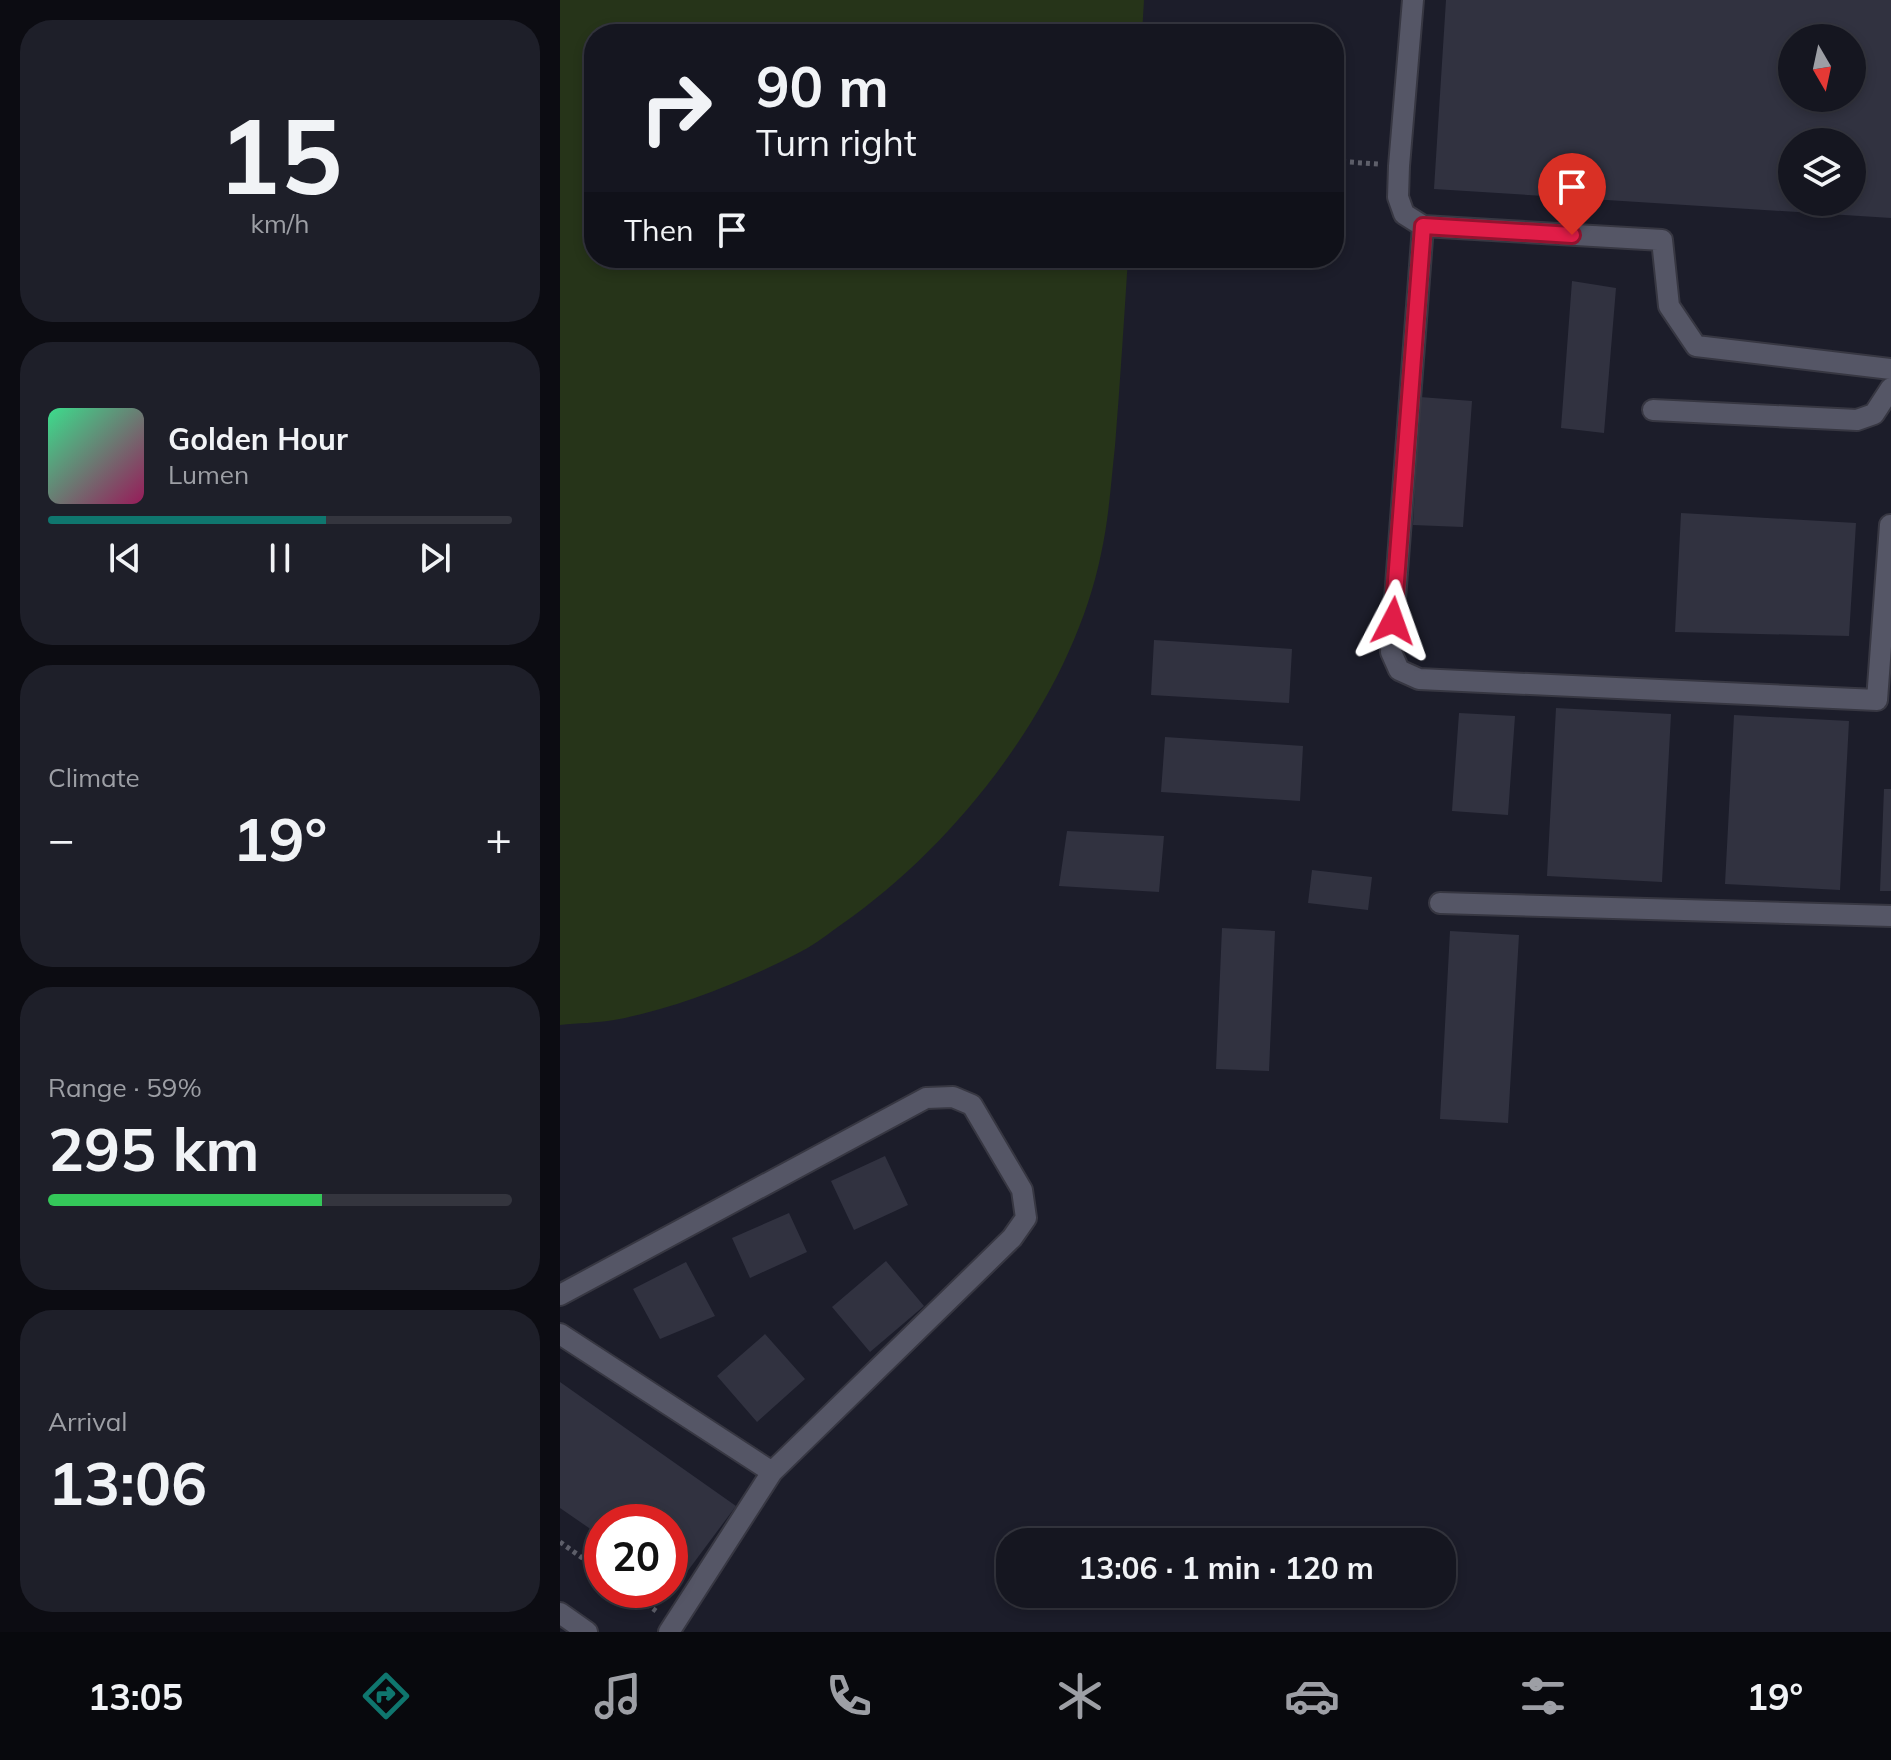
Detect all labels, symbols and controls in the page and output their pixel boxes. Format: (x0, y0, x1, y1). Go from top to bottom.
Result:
north arrow (1778, 24, 1866, 112)
map controls (1778, 24, 1866, 216)
text: 90 m (756, 51, 889, 121)
icon: right (624, 56, 728, 160)
text: 15 (218, 89, 342, 220)
text: Turn right (756, 120, 917, 165)
button: layers (1778, 128, 1866, 216)
pin (1538, 153, 1606, 235)
icon: arrive (1550, 165, 1594, 209)
text: km/h (251, 207, 309, 240)
icon: arrive (710, 208, 754, 252)
text: Then (624, 211, 694, 249)
text: Golden Hour (168, 420, 348, 458)
text: Lumen (168, 458, 249, 491)
icon: previous (103, 536, 147, 580)
icon: pause (258, 536, 302, 580)
icon: next (413, 536, 457, 580)
position arrow (1351, 579, 1435, 663)
text: Climate (48, 761, 140, 794)
text: 19° (233, 801, 327, 876)
text: − (48, 811, 74, 866)
text: + (486, 811, 512, 866)
text: Range · 59% (48, 1071, 202, 1104)
text: 295 km (48, 1111, 260, 1186)
text: Arrival (48, 1405, 128, 1438)
text: 13:06 (48, 1445, 207, 1520)
speed limit sign: 20 (584, 1504, 688, 1608)
text: 13:06 · 1 min · 120 m (1078, 1549, 1374, 1587)
icon: directions (358, 1668, 414, 1724)
icon: music (590, 1668, 646, 1724)
icon: phone (821, 1668, 877, 1724)
icon: climate (1052, 1668, 1108, 1724)
icon: car (1284, 1668, 1340, 1724)
icon: filters (1515, 1668, 1571, 1724)
text: 13:05 (88, 1674, 183, 1719)
text: 19° (1746, 1674, 1803, 1719)

